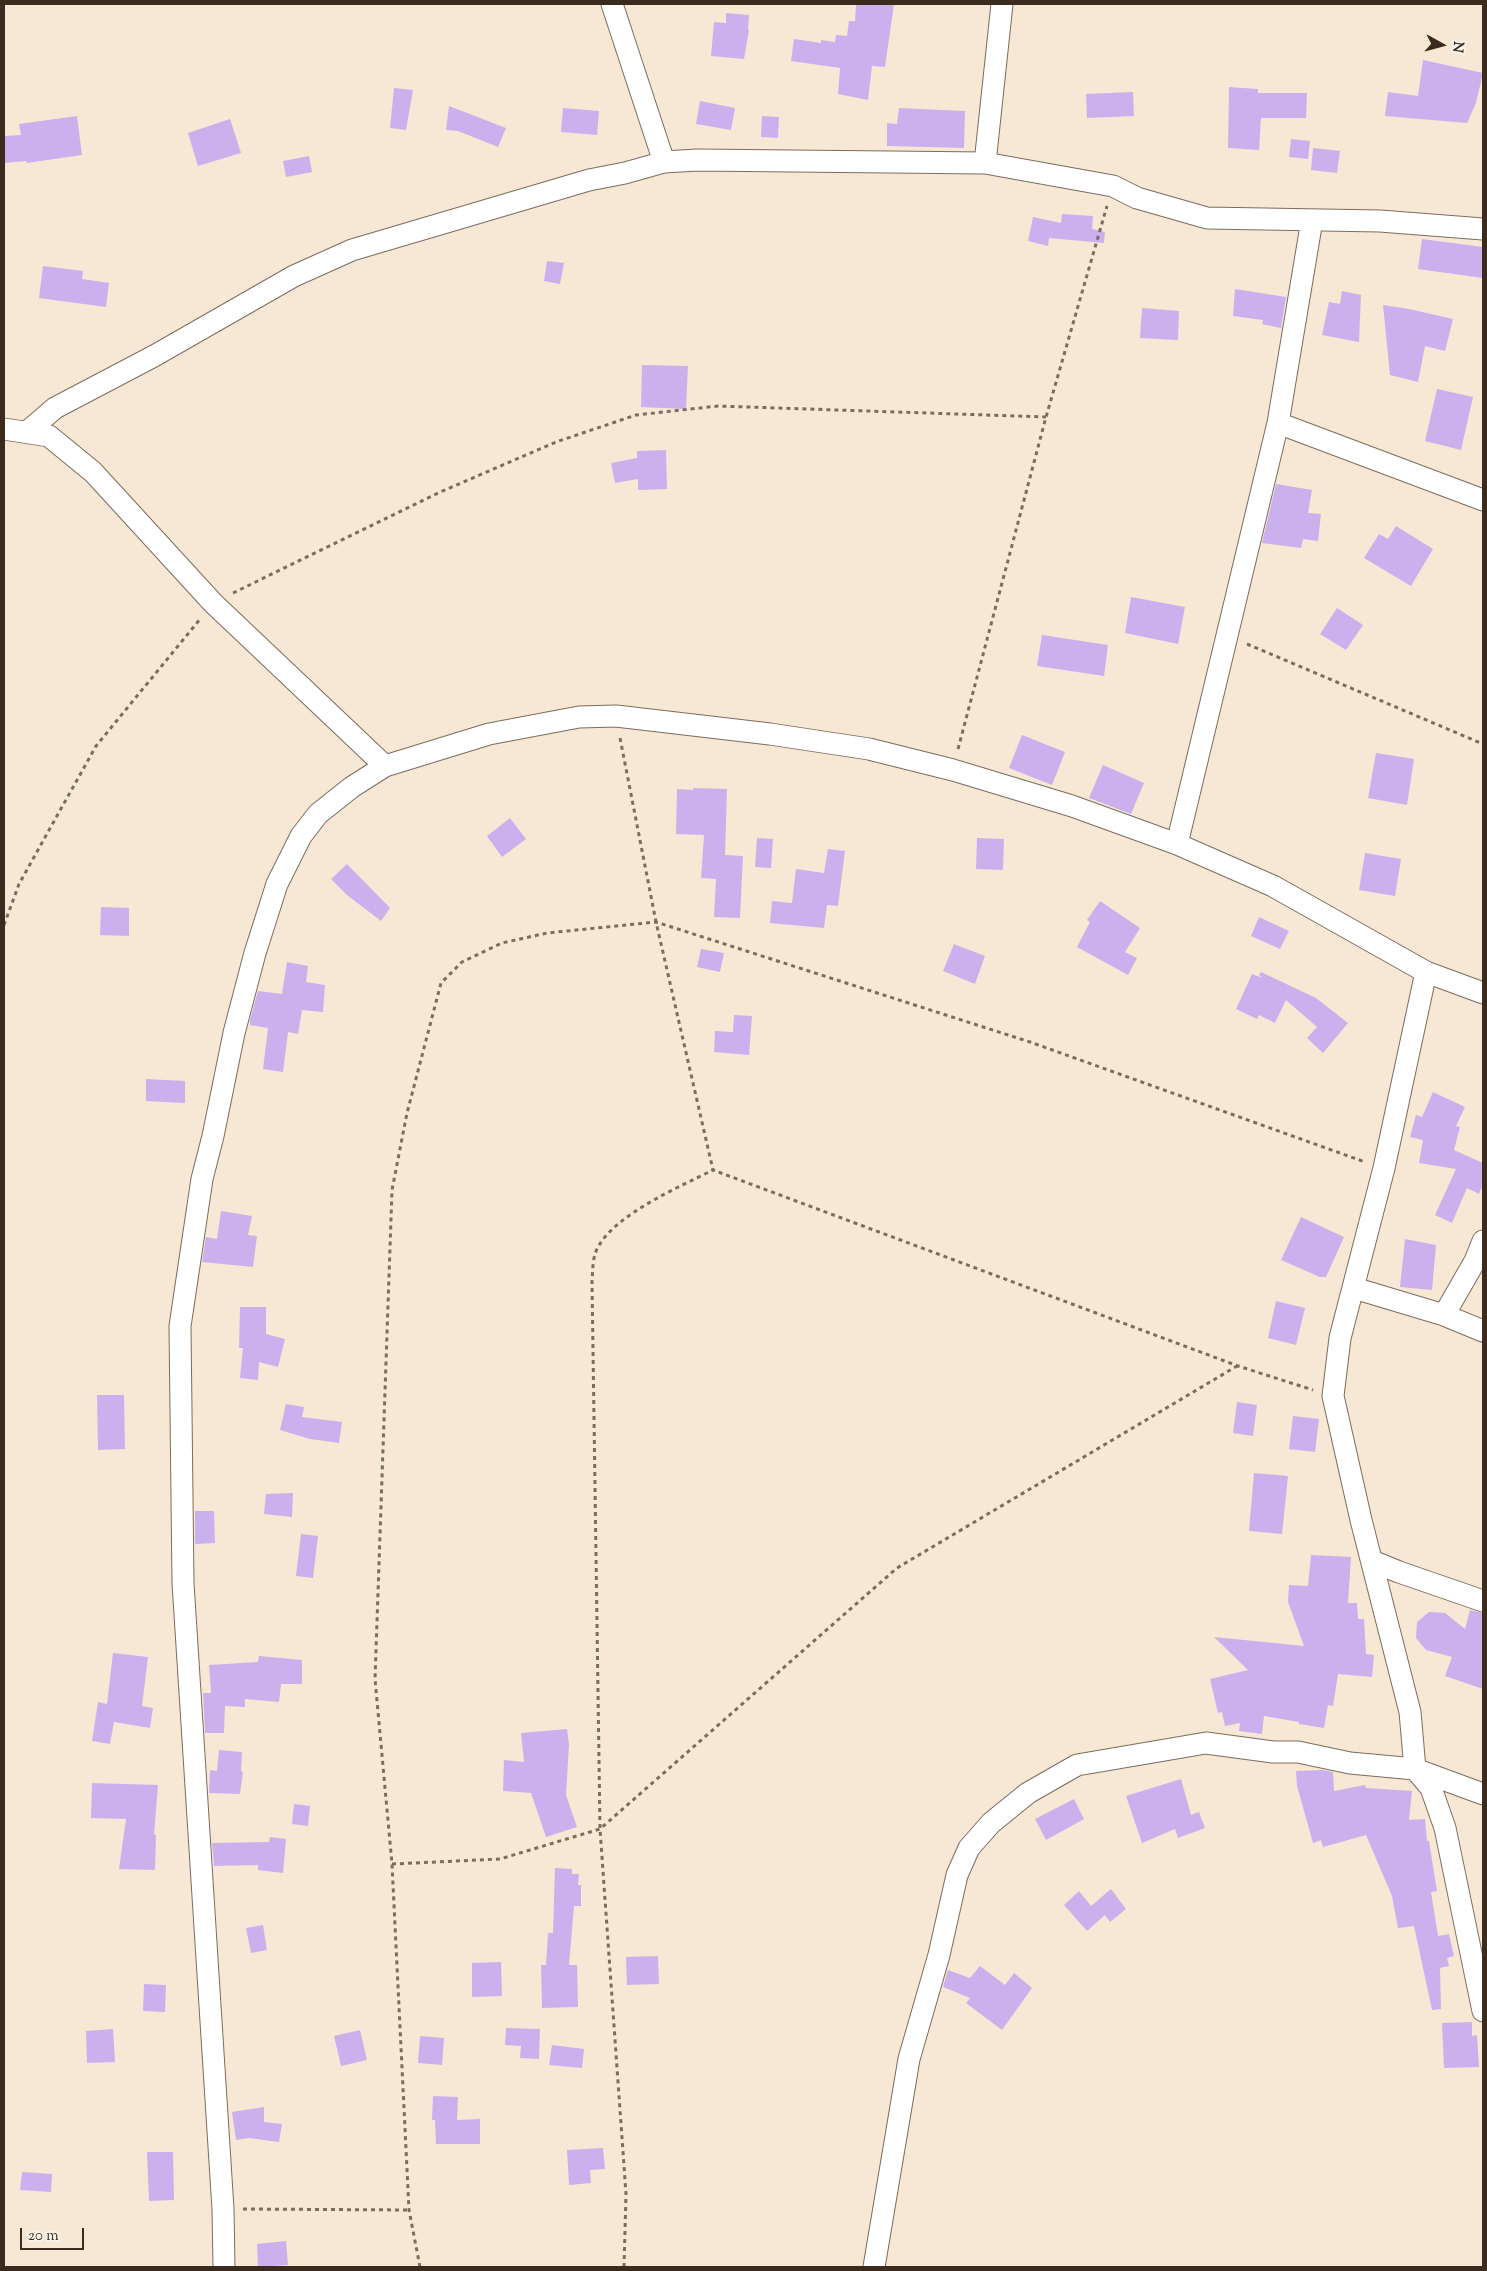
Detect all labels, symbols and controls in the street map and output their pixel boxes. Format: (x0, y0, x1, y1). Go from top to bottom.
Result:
north arrow (1417, 20, 1467, 70)
text: N (1446, 40, 1467, 54)
scale bar (22, 2218, 86, 2250)
text: 20 m (28, 2226, 59, 2247)

